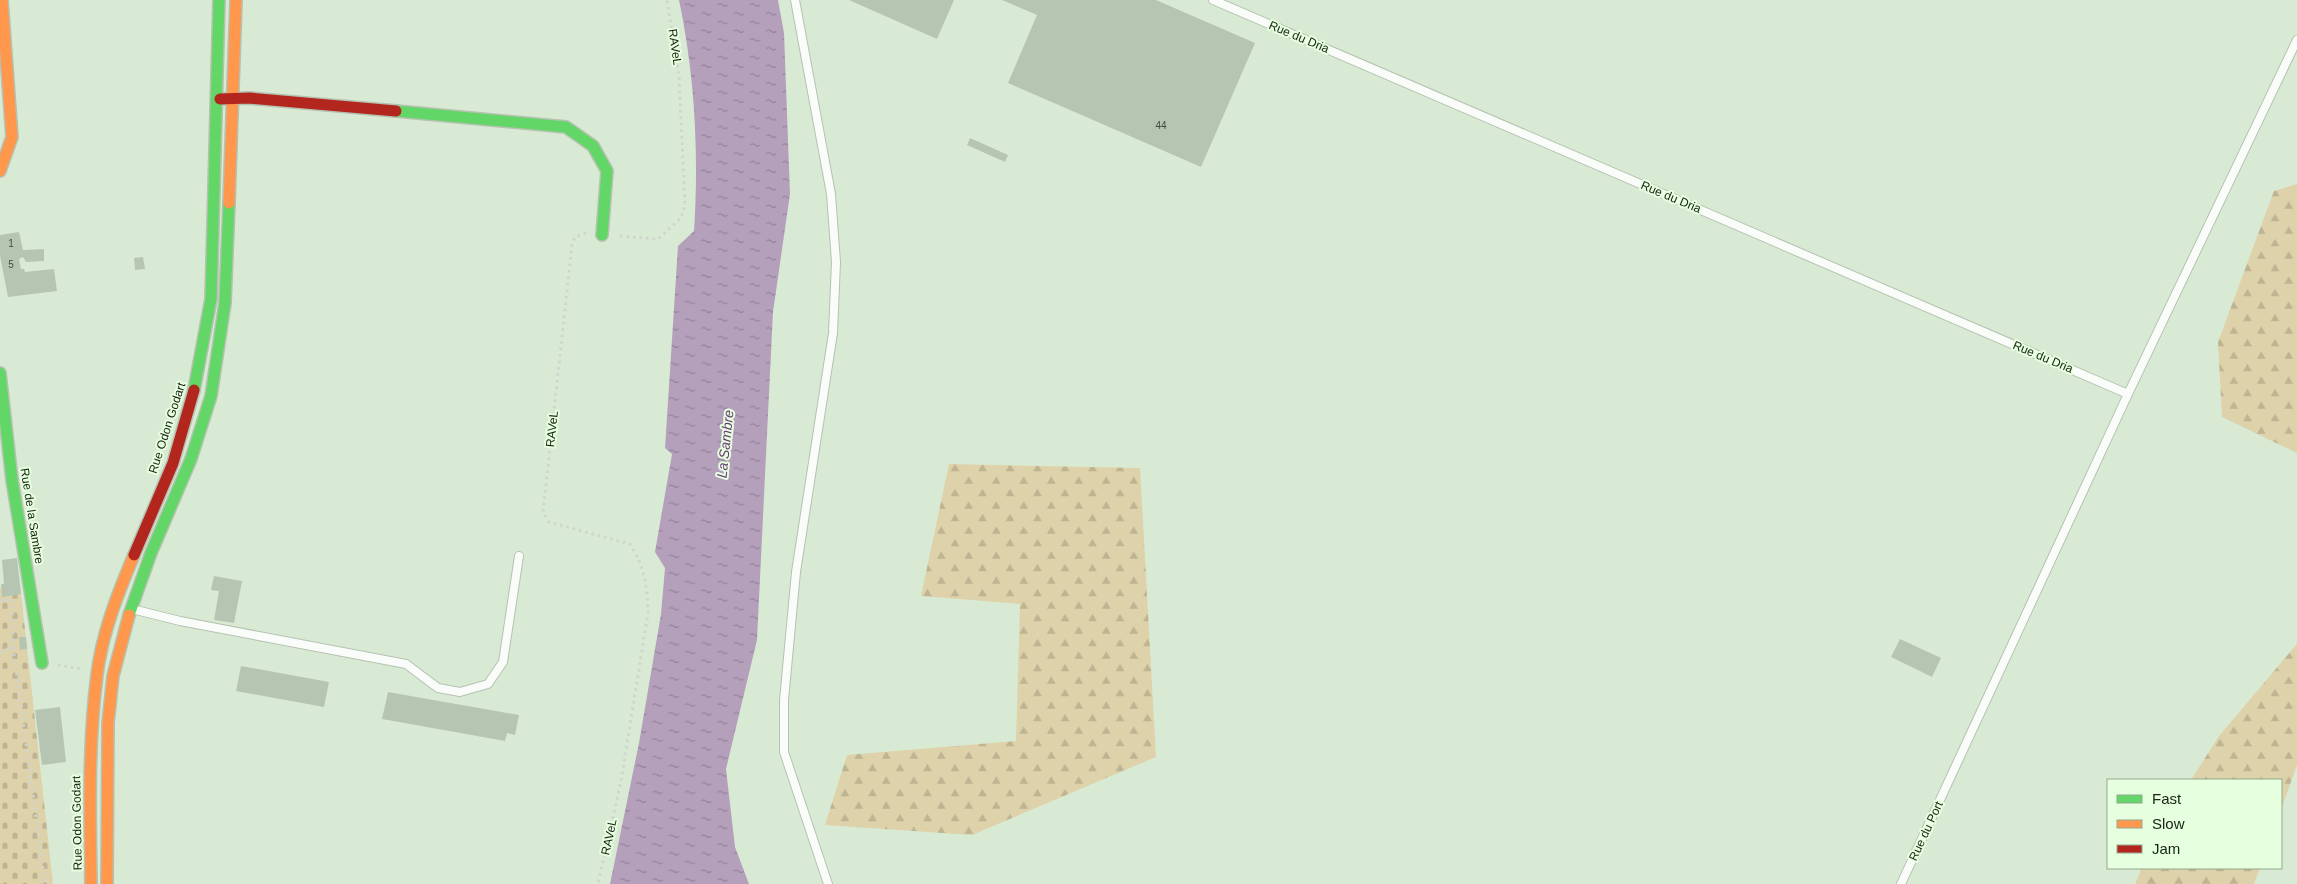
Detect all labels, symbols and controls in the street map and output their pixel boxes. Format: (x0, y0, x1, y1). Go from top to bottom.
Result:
street label: Rue du Dria (1267, 18, 1332, 56)
street label: RAVeL (666, 28, 685, 66)
house number: 44 (1155, 120, 1167, 131)
street label: Rue du Dria (1639, 178, 1704, 216)
house number: 1 (8, 238, 14, 249)
house number: 5 (8, 259, 14, 270)
street label: Rue du Dria (2011, 338, 2076, 376)
street label: Rue Odon Godart (146, 380, 188, 475)
water label: La Sambre (713, 409, 737, 479)
street label: RAVeL (543, 410, 561, 448)
street label: Rue de la Sambre (18, 467, 47, 565)
street label: Rue Odon Godart (69, 775, 85, 870)
legend (2107, 779, 2282, 869)
text: Fast (2152, 790, 2182, 807)
street label: Rue du Port (1906, 798, 1946, 863)
text: Slow (2152, 815, 2185, 832)
street label: RAVeL (598, 817, 620, 856)
text: Jam (2152, 840, 2180, 857)

